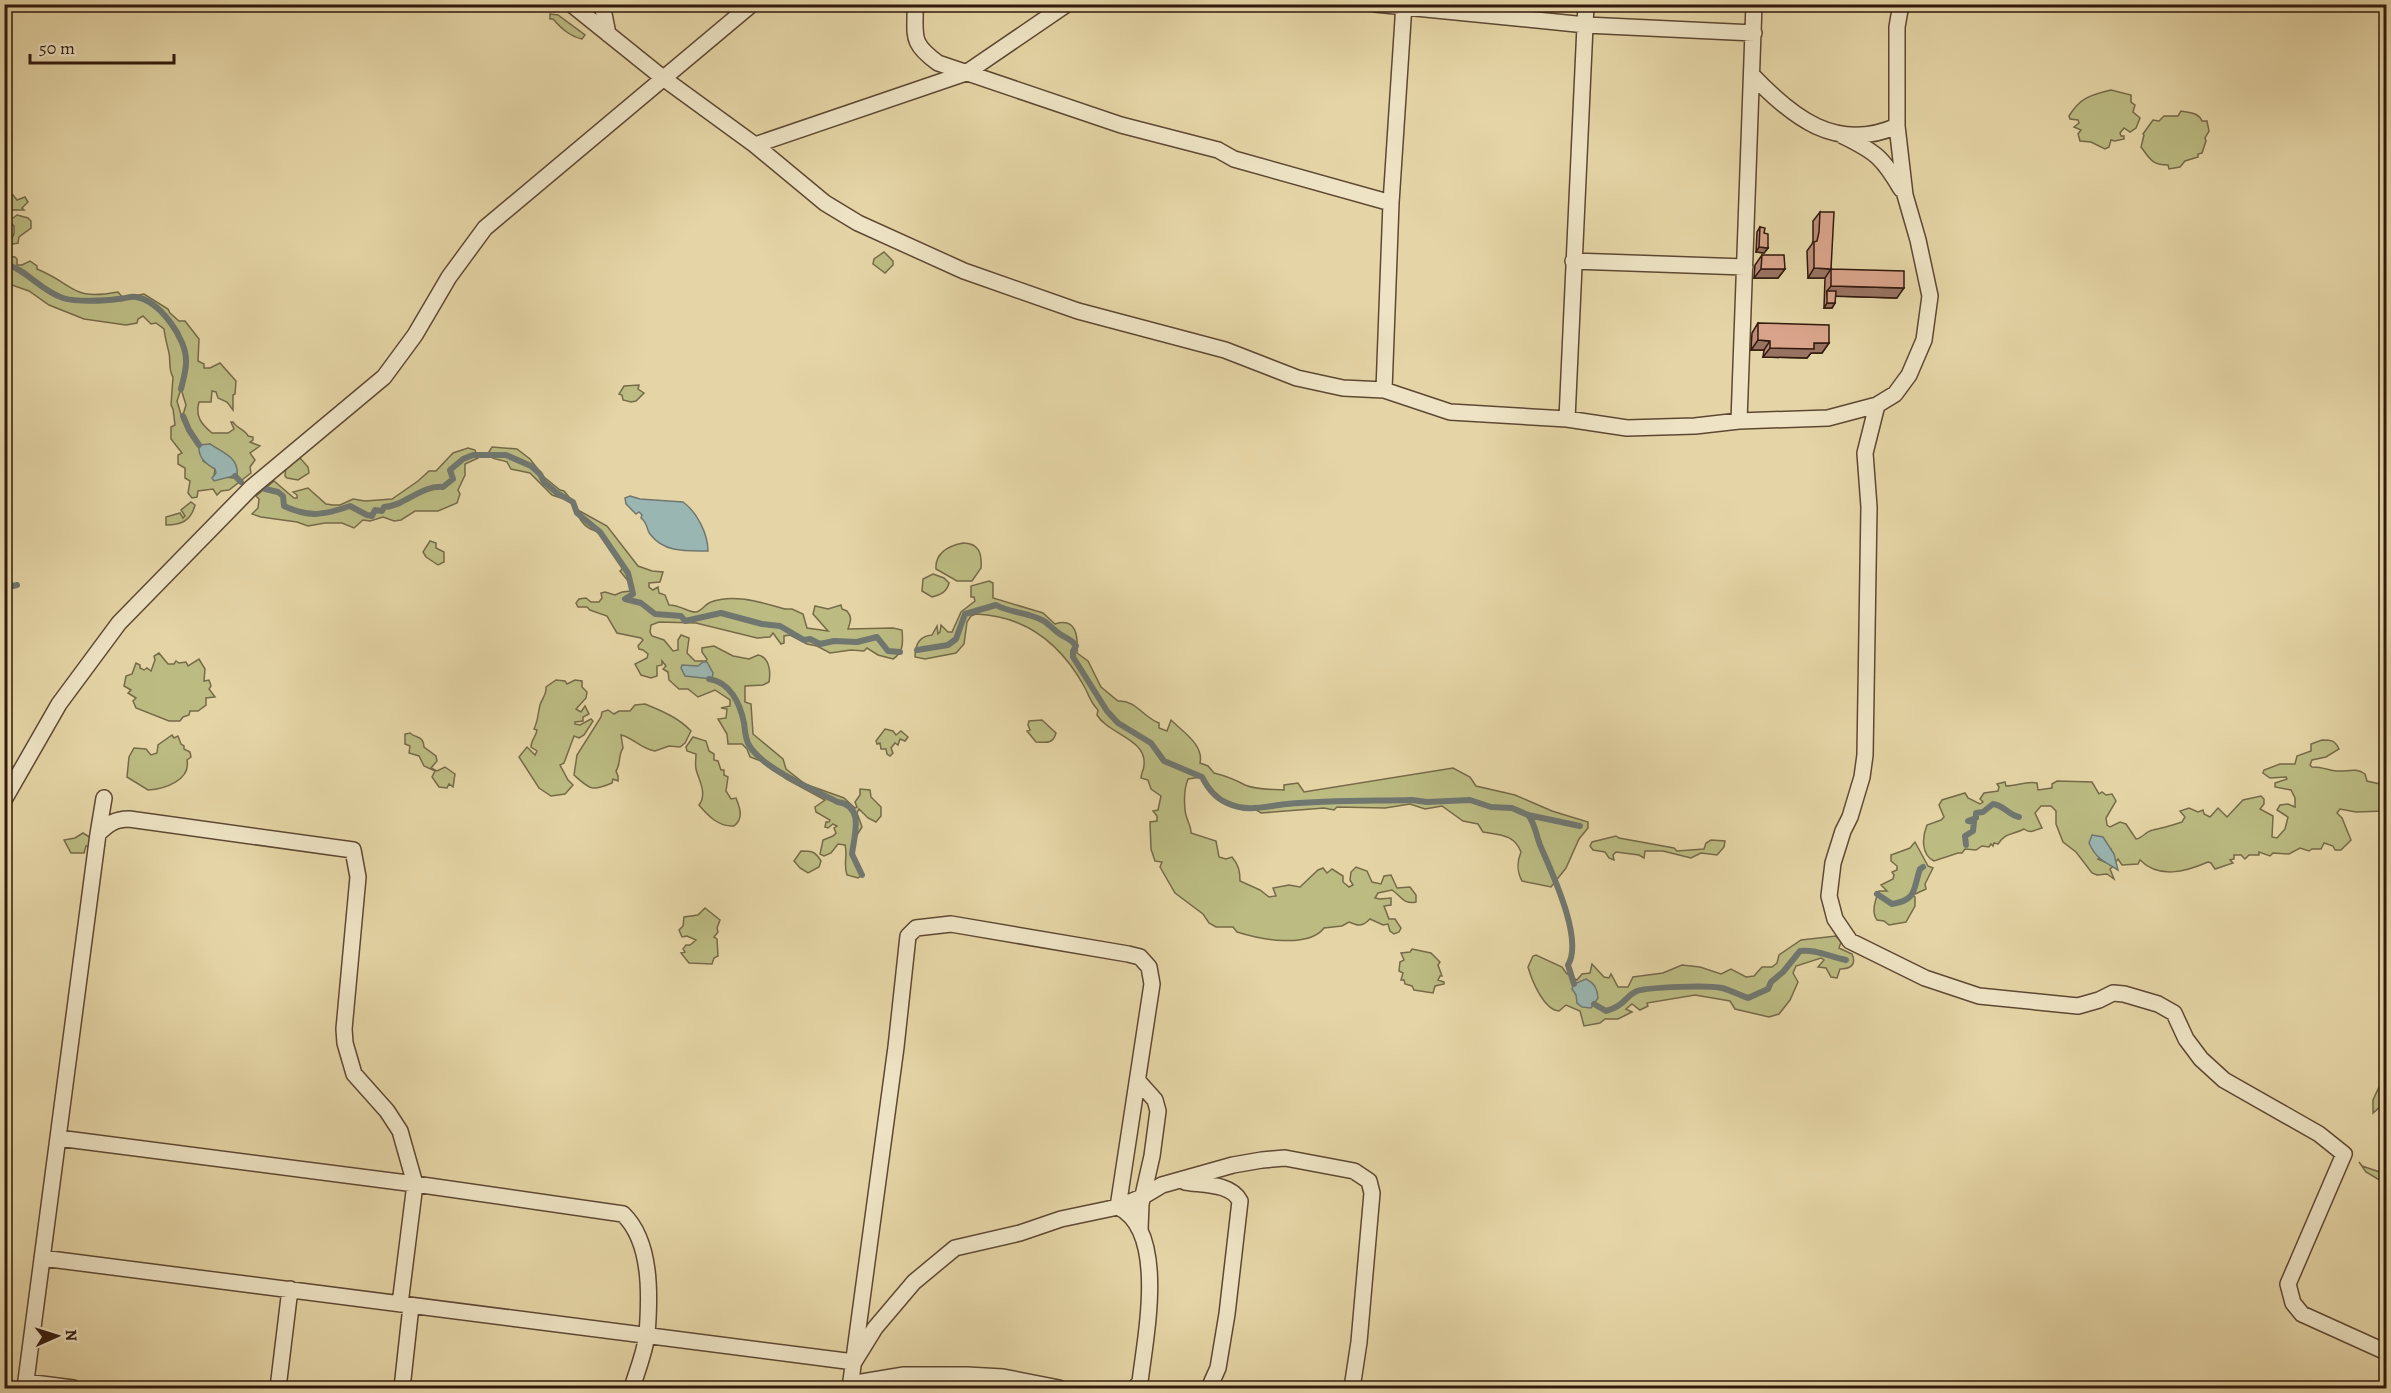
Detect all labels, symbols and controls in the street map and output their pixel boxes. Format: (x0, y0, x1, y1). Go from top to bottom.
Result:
scale bar (30, 27, 174, 65)
text: 50 m (39, 36, 75, 60)
north arrow (27, 1306, 87, 1366)
text: N (60, 1329, 82, 1342)

